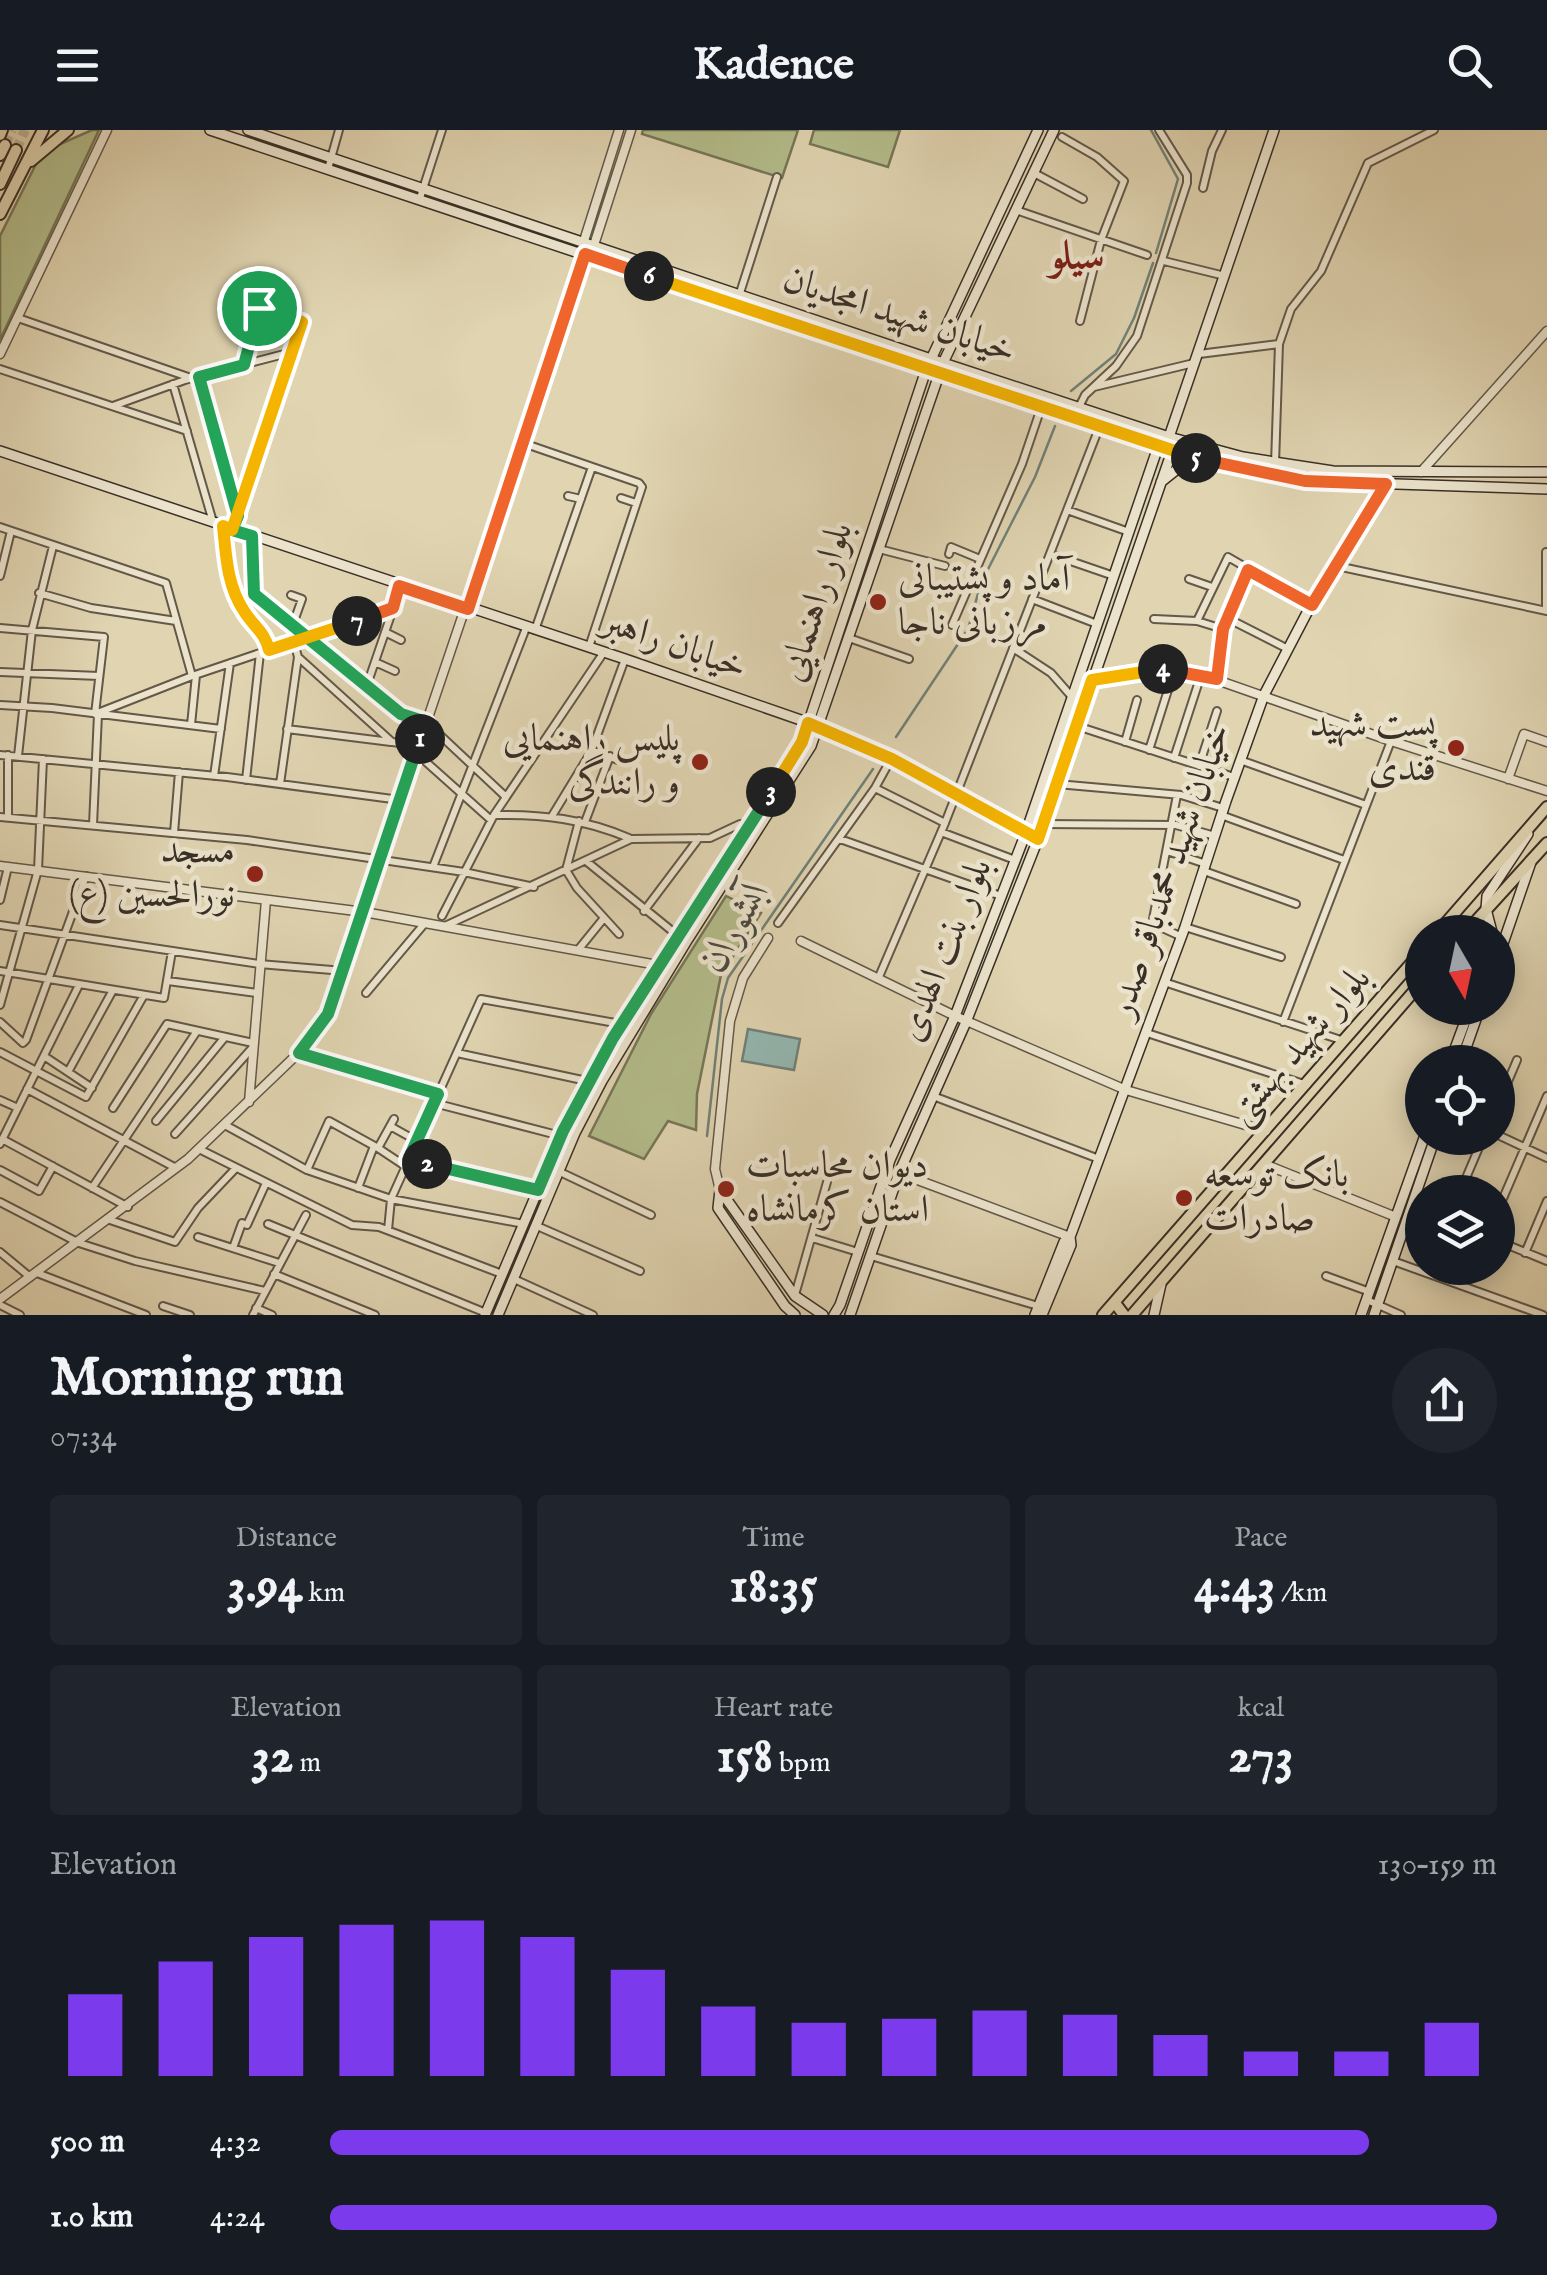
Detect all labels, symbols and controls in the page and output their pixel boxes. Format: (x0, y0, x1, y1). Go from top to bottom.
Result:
text: Kadence (693, 37, 854, 94)
icon: menu (50, 38, 105, 93)
icon: search (1442, 38, 1497, 93)
district label: سیلو (1045, 232, 1105, 283)
pin: 6 (624, 251, 674, 301)
street label: خیابان شهید امجدیان (777, 256, 1021, 376)
text: 6 (643, 258, 655, 293)
pin (217, 266, 302, 351)
icon: arrive (232, 281, 287, 336)
pin: 5 (1171, 433, 1221, 483)
text: 5 (1191, 440, 1201, 475)
street label: بلوار راهنمایی (769, 516, 865, 688)
place label: آماد و پشتیبانی مرزبانی ناجا (898, 555, 1074, 648)
marker: آماد و پشتیبانی مرزبانی ناجا (867, 591, 889, 613)
pin: 7 (332, 596, 382, 646)
street label: خیابان راهبر (591, 597, 753, 692)
text: 7 (350, 603, 364, 638)
pin: 4 (1138, 644, 1188, 694)
text: 4 (1156, 651, 1170, 686)
place label: پست شهید قندی (1309, 702, 1439, 794)
pin: 1 (395, 714, 445, 764)
place label: پلیس راهنمایی و رانندگی (503, 716, 682, 808)
street label: خیابان شهید محمدباقر صدر (1097, 717, 1244, 1028)
text: 1 (415, 721, 425, 756)
marker: پست شهید قندی (1445, 737, 1467, 759)
marker: پلیس راهنمایی و رانندگی (689, 751, 711, 773)
pin: 3 (746, 767, 796, 817)
text: 3 (766, 774, 776, 809)
place label: مسجد نورالحسین (ع) (69, 828, 235, 924)
street label: بلوار بنت الهدی (887, 851, 1005, 1049)
marker: مسجد نورالحسین (ع) (244, 863, 266, 885)
water label: آبشوران (688, 871, 783, 982)
north arrow (1405, 915, 1515, 1025)
map controls (1405, 915, 1515, 1285)
street label: بلوار شهید بهشتی (1218, 956, 1382, 1136)
button: locate (1405, 1045, 1515, 1155)
pin: 2 (402, 1139, 452, 1189)
place label: دیوان محاسبات استان کرمانشاه (746, 1143, 929, 1235)
text: 2 (420, 1146, 434, 1181)
place label: بانک توسعه صادرات (1204, 1152, 1349, 1244)
button: layers (1405, 1175, 1515, 1285)
marker: دیوان محاسبات استان کرمانشاه (715, 1178, 737, 1200)
marker: بانک توسعه صادرات (1173, 1187, 1195, 1209)
text: Morning run (50, 1344, 344, 1414)
button: share (1392, 1348, 1497, 1453)
text: 07:34 (50, 1417, 117, 1458)
text: Distance (236, 1521, 337, 1556)
text: Time (742, 1521, 805, 1556)
text: Pace (1234, 1521, 1287, 1556)
text: 3.94 (227, 1556, 303, 1619)
text: 18:35 (729, 1556, 818, 1619)
text: 4:43 (1194, 1556, 1275, 1619)
text: km (303, 1576, 345, 1611)
text: /km (1275, 1576, 1327, 1611)
text: Elevation (231, 1691, 342, 1726)
text: Heart rate (714, 1691, 833, 1726)
text: kcal (1237, 1691, 1284, 1726)
text: 32 (251, 1726, 293, 1789)
text: 158 (716, 1726, 773, 1789)
text: 273 (1228, 1726, 1293, 1789)
text: m (293, 1746, 321, 1781)
text: bpm (773, 1746, 831, 1781)
text: Elevation (50, 1845, 177, 1886)
text: 130–159 m (1378, 1845, 1497, 1886)
text: 500 m (50, 2122, 125, 2163)
text: 4:32 (210, 2122, 261, 2163)
text: 1.0 km (50, 2197, 133, 2238)
text: 4:24 (210, 2197, 265, 2238)

